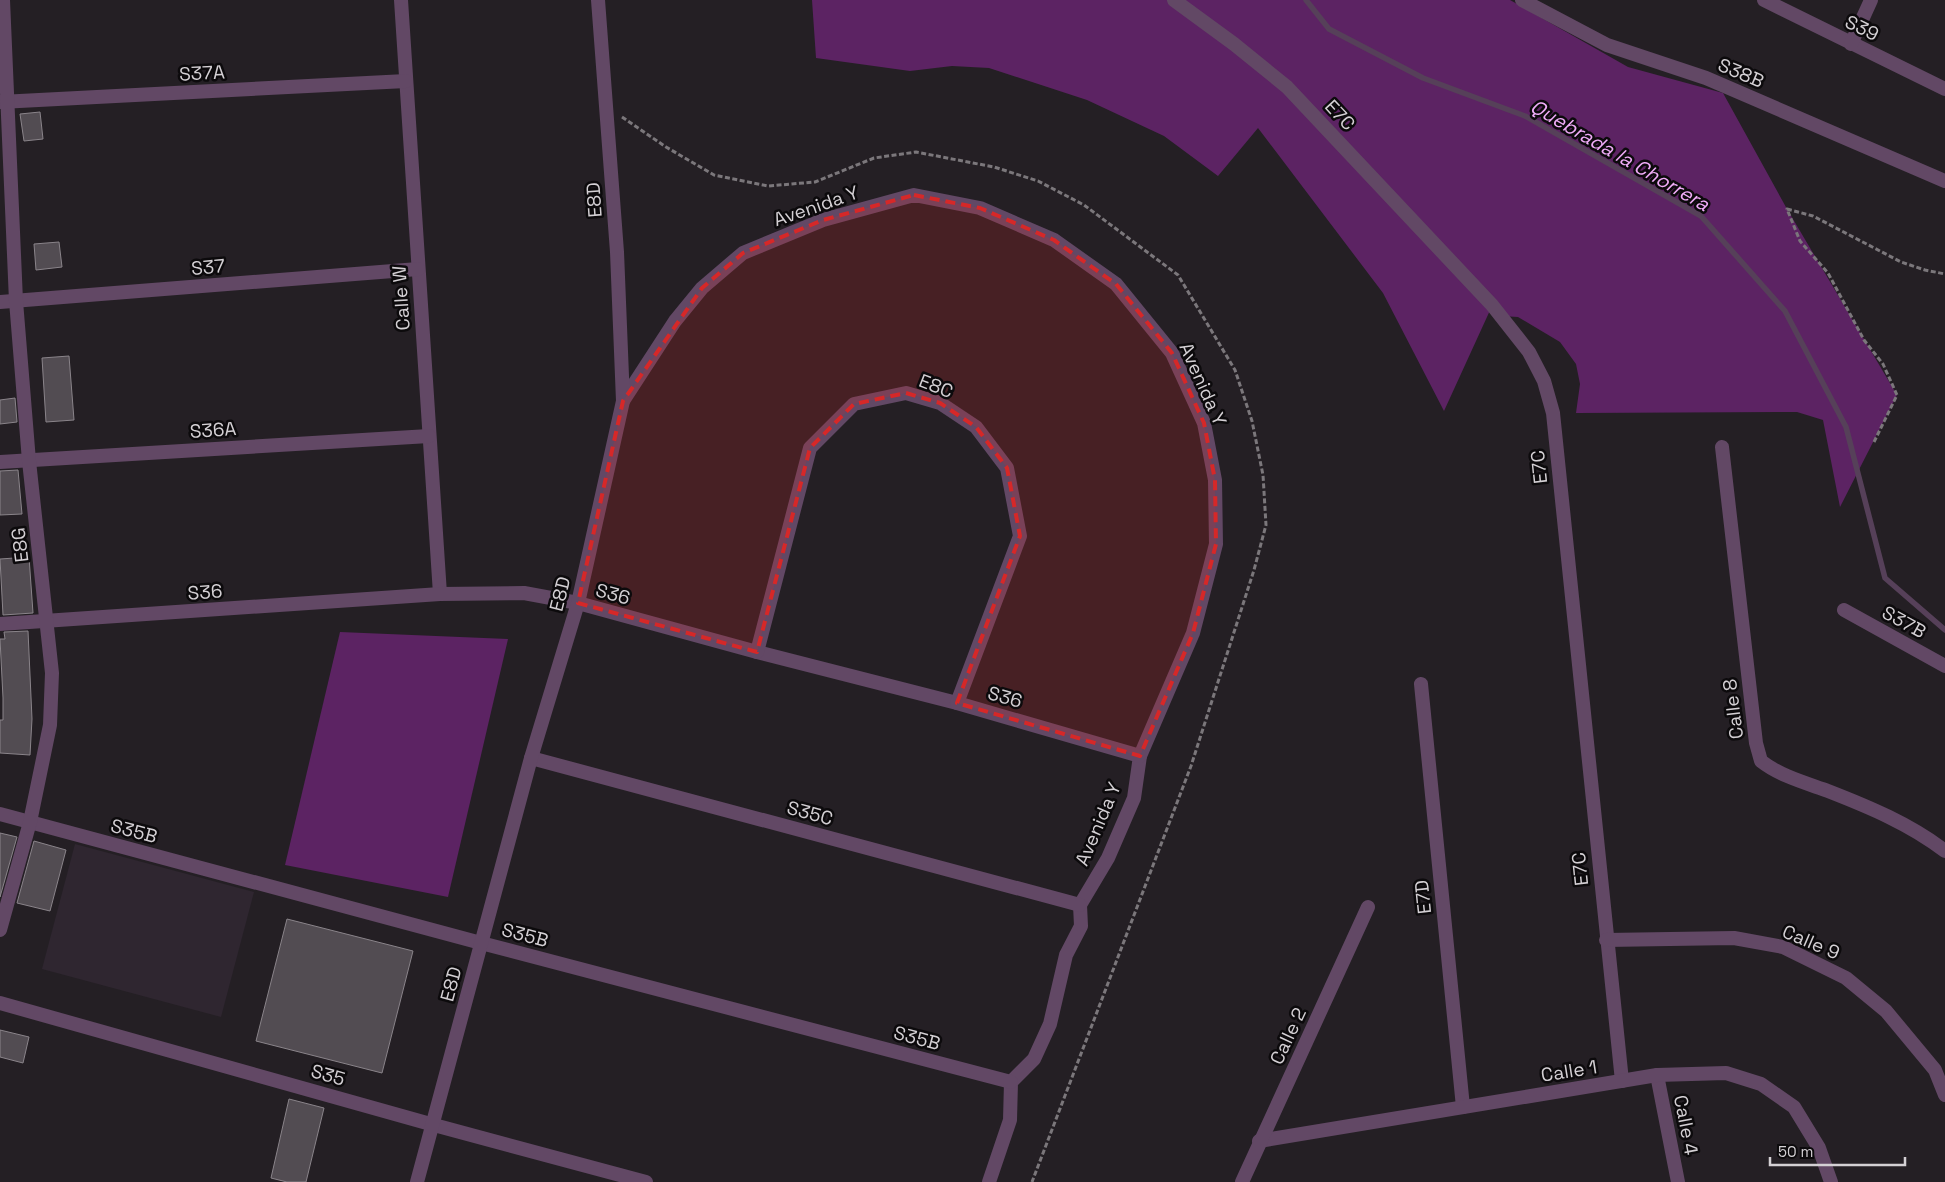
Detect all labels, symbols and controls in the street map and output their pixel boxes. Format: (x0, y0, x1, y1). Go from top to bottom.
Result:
street label: S39 (1841, 9, 1883, 47)
street label: S38B (1714, 52, 1768, 94)
street label: S37A (178, 59, 226, 87)
water label: Quebrada la Chorrera (1526, 93, 1715, 217)
street label: E7C (1319, 94, 1361, 136)
street label: Avenida Y (770, 180, 862, 232)
street label: E8D (580, 182, 608, 218)
street label: S37 (190, 253, 226, 281)
street label: Calle W (386, 265, 416, 331)
street label: Avenida Y (1174, 339, 1233, 430)
street label: E8C (915, 368, 957, 404)
street label: S36A (189, 416, 237, 444)
street label: E7C (1525, 449, 1553, 485)
street label: E8G (5, 526, 35, 564)
street label: E8D (544, 574, 576, 614)
street label: S36 (593, 577, 633, 611)
street label: S36 (187, 578, 223, 606)
street label: S37B (1878, 600, 1930, 644)
street label: Calle 8 (1717, 677, 1749, 741)
street label: S36 (985, 680, 1025, 714)
street label: Avenida Y (1069, 778, 1127, 870)
street label: S35C (784, 795, 836, 831)
street label: S35B (108, 813, 160, 849)
street label: E7C (1566, 851, 1594, 887)
street label: E7D (1409, 879, 1437, 915)
street label: S35B (499, 917, 551, 953)
street label: Calle 9 (1778, 919, 1844, 965)
street label: E8D (434, 964, 468, 1004)
street label: Calle 2 (1264, 1004, 1312, 1068)
street label: S35B (891, 1020, 943, 1056)
street label: Calle 1 (1539, 1054, 1599, 1088)
street label: S35 (308, 1058, 348, 1092)
street label: Calle 4 (1668, 1093, 1704, 1157)
scale bar (1770, 1134, 1905, 1166)
text: 50 m (1778, 1142, 1813, 1161)

